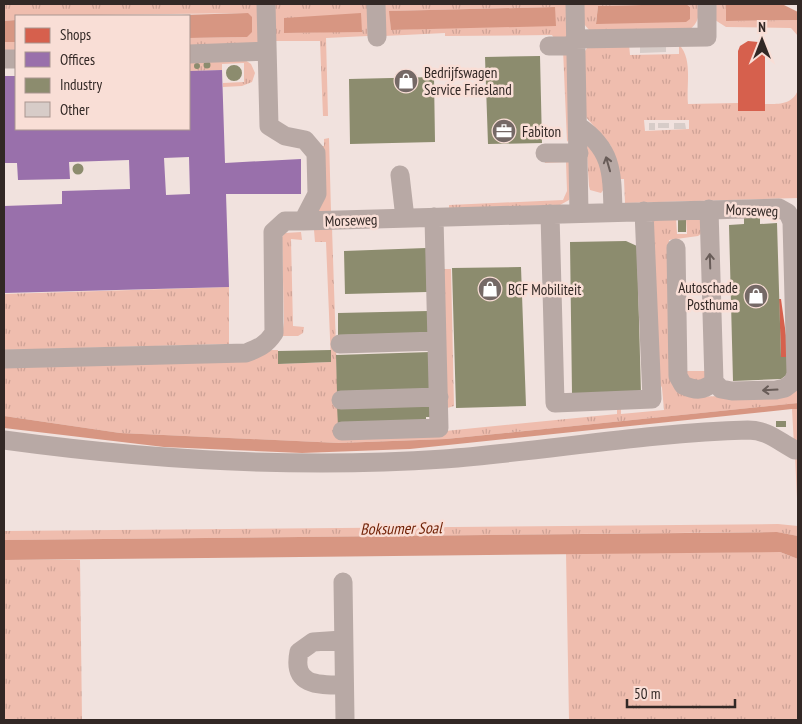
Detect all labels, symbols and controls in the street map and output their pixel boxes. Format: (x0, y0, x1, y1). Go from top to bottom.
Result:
legend (15, 15, 190, 130)
north arrow (737, 15, 787, 65)
text: N (758, 18, 766, 36)
text: Shops (60, 25, 91, 44)
text: Offices (60, 50, 95, 69)
place label: Bedrijfswagen Service Friesland (424, 63, 512, 99)
shop icon: Bedrijfswagen Service Friesland (393, 68, 419, 94)
text: Industry (60, 75, 102, 94)
text: Other (60, 100, 90, 119)
office icon: Fabiton (491, 118, 517, 144)
place label: Fabiton (522, 122, 561, 141)
one-way arrow (603, 156, 613, 172)
street label: Morseweg (725, 200, 779, 220)
street label: Morseweg (324, 210, 378, 230)
one-way arrow (706, 253, 715, 269)
shop icon: BCF Mobiliteit (477, 276, 503, 302)
place label: Autoschade Posthuma (678, 278, 738, 314)
place label: BCF Mobiliteit (508, 280, 581, 299)
shop icon: Autoschade Posthuma (743, 283, 769, 309)
one-way arrow (762, 385, 778, 394)
water label: Boksumer Soal (360, 517, 443, 539)
scale bar (627, 676, 734, 708)
text: 50 m (634, 684, 660, 703)

